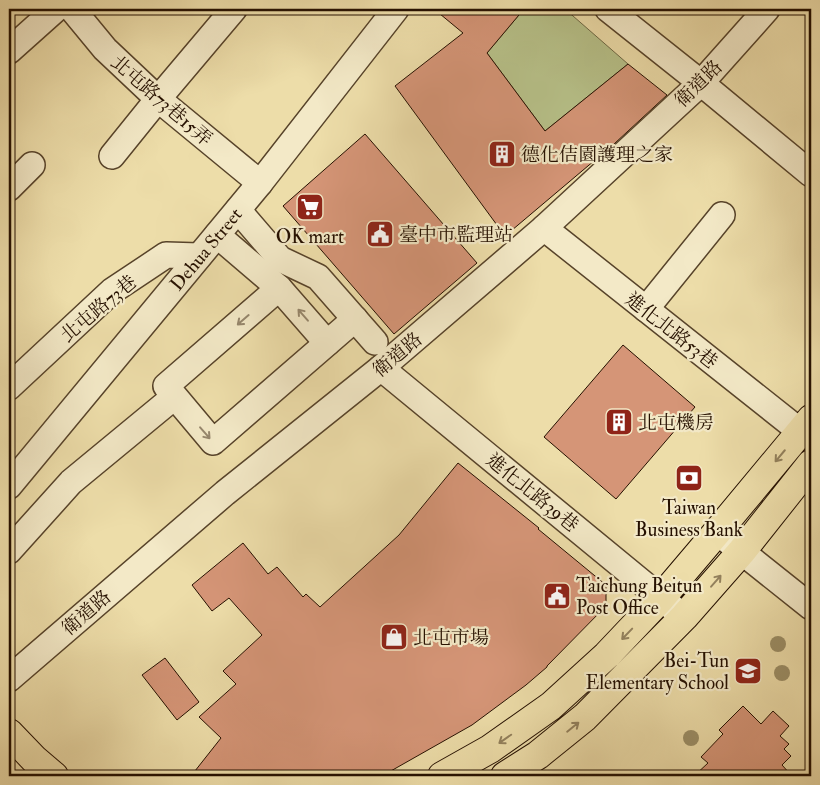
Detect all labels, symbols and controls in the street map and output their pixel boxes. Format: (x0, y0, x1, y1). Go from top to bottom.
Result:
street label: 北屯路73巷15弄 (106, 50, 217, 151)
street label: 衛道路 (670, 55, 727, 112)
building icon: 德化佶園護理之家 (487, 139, 517, 169)
place label: 德化佶園護理之家 (521, 143, 673, 167)
supermarket icon: OK mart (295, 192, 325, 222)
street label: Dehua Street (165, 203, 248, 296)
public building icon: 臺中市監理站 (365, 219, 395, 249)
place label: 臺中市監理站 (399, 223, 513, 247)
place label: OK mart (276, 225, 344, 249)
street label: 北屯路73巷 (56, 270, 142, 348)
street label: 進化北路53巷 (620, 287, 722, 374)
one-way arrow (298, 309, 309, 322)
one-way arrow (236, 314, 249, 325)
street label: 衛道路 (368, 327, 427, 382)
building icon: 北屯機房 (604, 407, 634, 437)
place label: 北屯機房 (638, 411, 714, 435)
one-way arrow (200, 426, 211, 439)
street label: 進化北路39巷 (481, 448, 583, 537)
one-way arrow (775, 450, 786, 463)
bank icon: Taiwan Business Bank (674, 463, 704, 493)
place label: Taiwan Business Bank (635, 496, 743, 542)
place label: Taichung Beitun Post Office (576, 574, 703, 620)
one-way arrow (710, 574, 722, 587)
public building icon: Taichung Beitun Post Office (542, 581, 572, 611)
street label: 衛道路 (57, 585, 116, 641)
shop icon: 北屯市場 (379, 622, 409, 652)
place label: 北屯市場 (413, 626, 489, 650)
one-way arrow (621, 627, 633, 640)
place label: Bei-Tun Elementary School (586, 649, 729, 695)
school or university icon: Bei-Tun Elementary School (733, 656, 763, 686)
one-way arrow (566, 722, 579, 733)
one-way arrow (498, 734, 512, 744)

